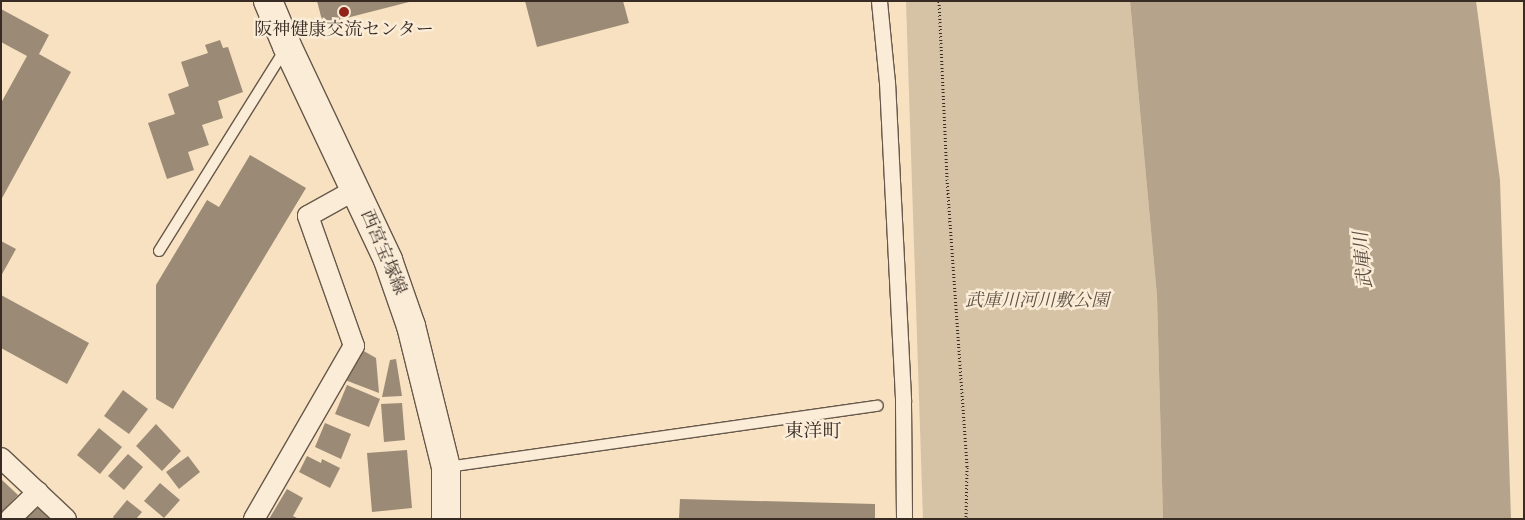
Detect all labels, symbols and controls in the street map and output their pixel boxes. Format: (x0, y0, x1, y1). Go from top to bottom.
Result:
marker: 阪神健康交流センター (338, 6, 350, 18)
place label: 阪神健康交流センター (254, 20, 434, 42)
street label: 西宮宝塚線 (354, 207, 410, 299)
water label: 武庫川 (1351, 231, 1379, 289)
park label: 武庫川河川敷公園 (965, 291, 1109, 313)
district label: 東洋町 (785, 422, 841, 444)

